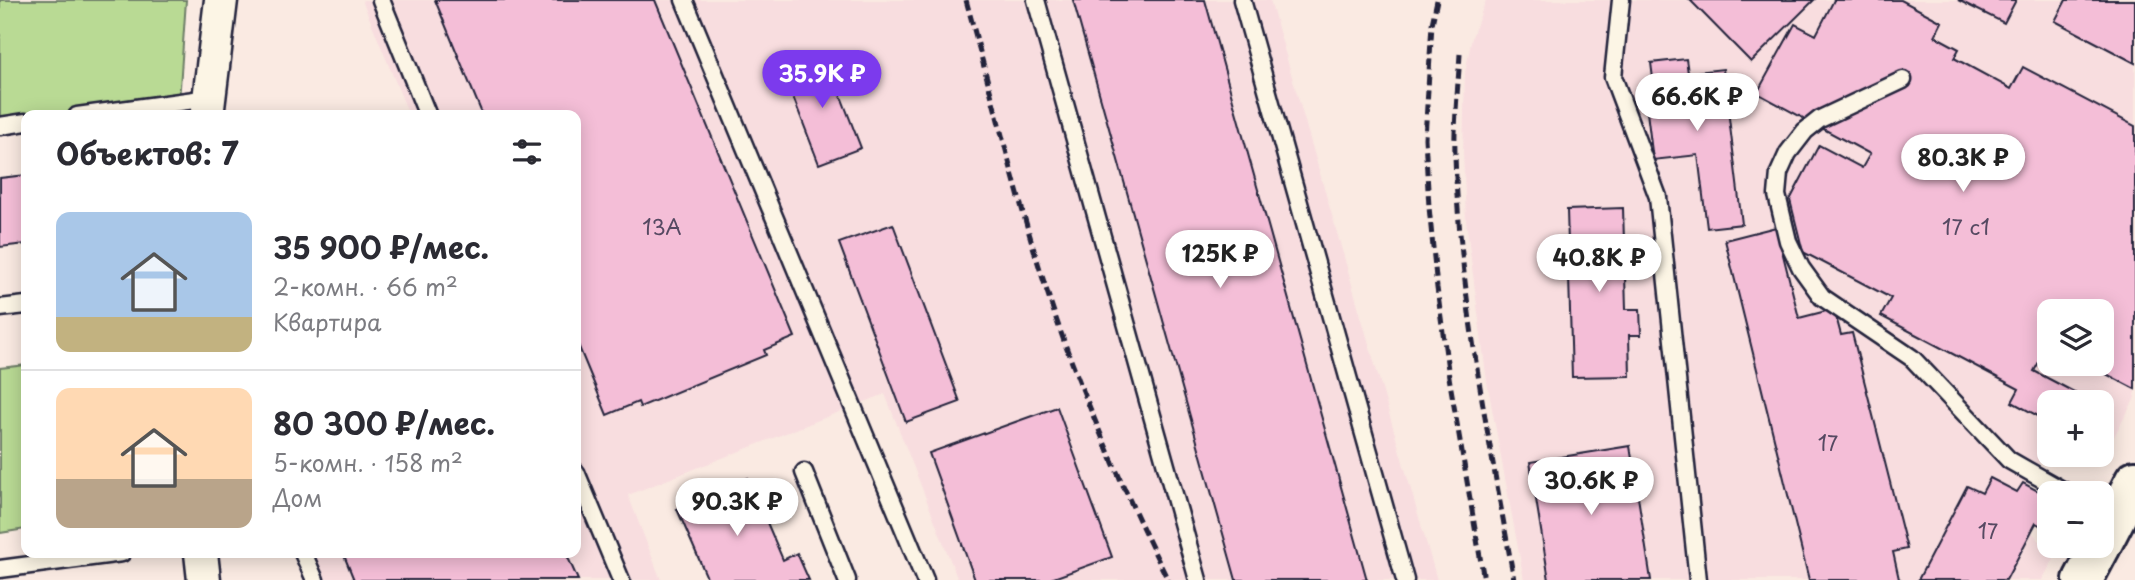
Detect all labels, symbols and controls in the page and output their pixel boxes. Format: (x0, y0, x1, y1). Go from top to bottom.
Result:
pin: 35.9K ₽ (757, 50, 887, 110)
text: 35.9K ₽ (778, 55, 866, 90)
pin: 66.6K ₽ (1632, 74, 1762, 133)
text: 66.6K ₽ (1651, 78, 1743, 113)
text: Объектов: 7 (56, 130, 239, 175)
icon: filters (508, 133, 546, 171)
pin: 80.3K ₽ (1898, 134, 2028, 194)
text: 80.3K ₽ (1917, 139, 2009, 174)
house number: 13А (642, 210, 682, 242)
house number: 17 с1 (1942, 210, 1990, 242)
text: 35 900 ₽/мес. (273, 224, 489, 269)
pin: 125K ₽ (1163, 230, 1277, 290)
pin: 40.8K ₽ (1534, 234, 1664, 294)
text: 125K ₽ (1181, 235, 1259, 270)
text: 40.8K ₽ (1553, 239, 1645, 274)
icon: home (112, 240, 196, 324)
text: 2-комн. · 66 m² (273, 269, 458, 304)
map controls (2037, 299, 2114, 558)
button: layers (2037, 299, 2114, 376)
text: Квартира (273, 304, 381, 339)
button: + (2037, 390, 2114, 467)
text: 80 300 ₽/мес. (273, 400, 495, 445)
icon: home (112, 416, 196, 500)
house number: 17 (1818, 426, 1838, 458)
text: 5-комн. · 158 m² (273, 445, 463, 480)
pin: 30.6K ₽ (1526, 458, 1656, 517)
text: 30.6K ₽ (1544, 462, 1638, 497)
pin: 90.3K ₽ (672, 478, 802, 538)
text: Дом (273, 480, 322, 515)
button: − (2037, 481, 2114, 558)
text: 90.3K ₽ (691, 483, 783, 518)
house number: 17 (1978, 514, 1998, 546)

